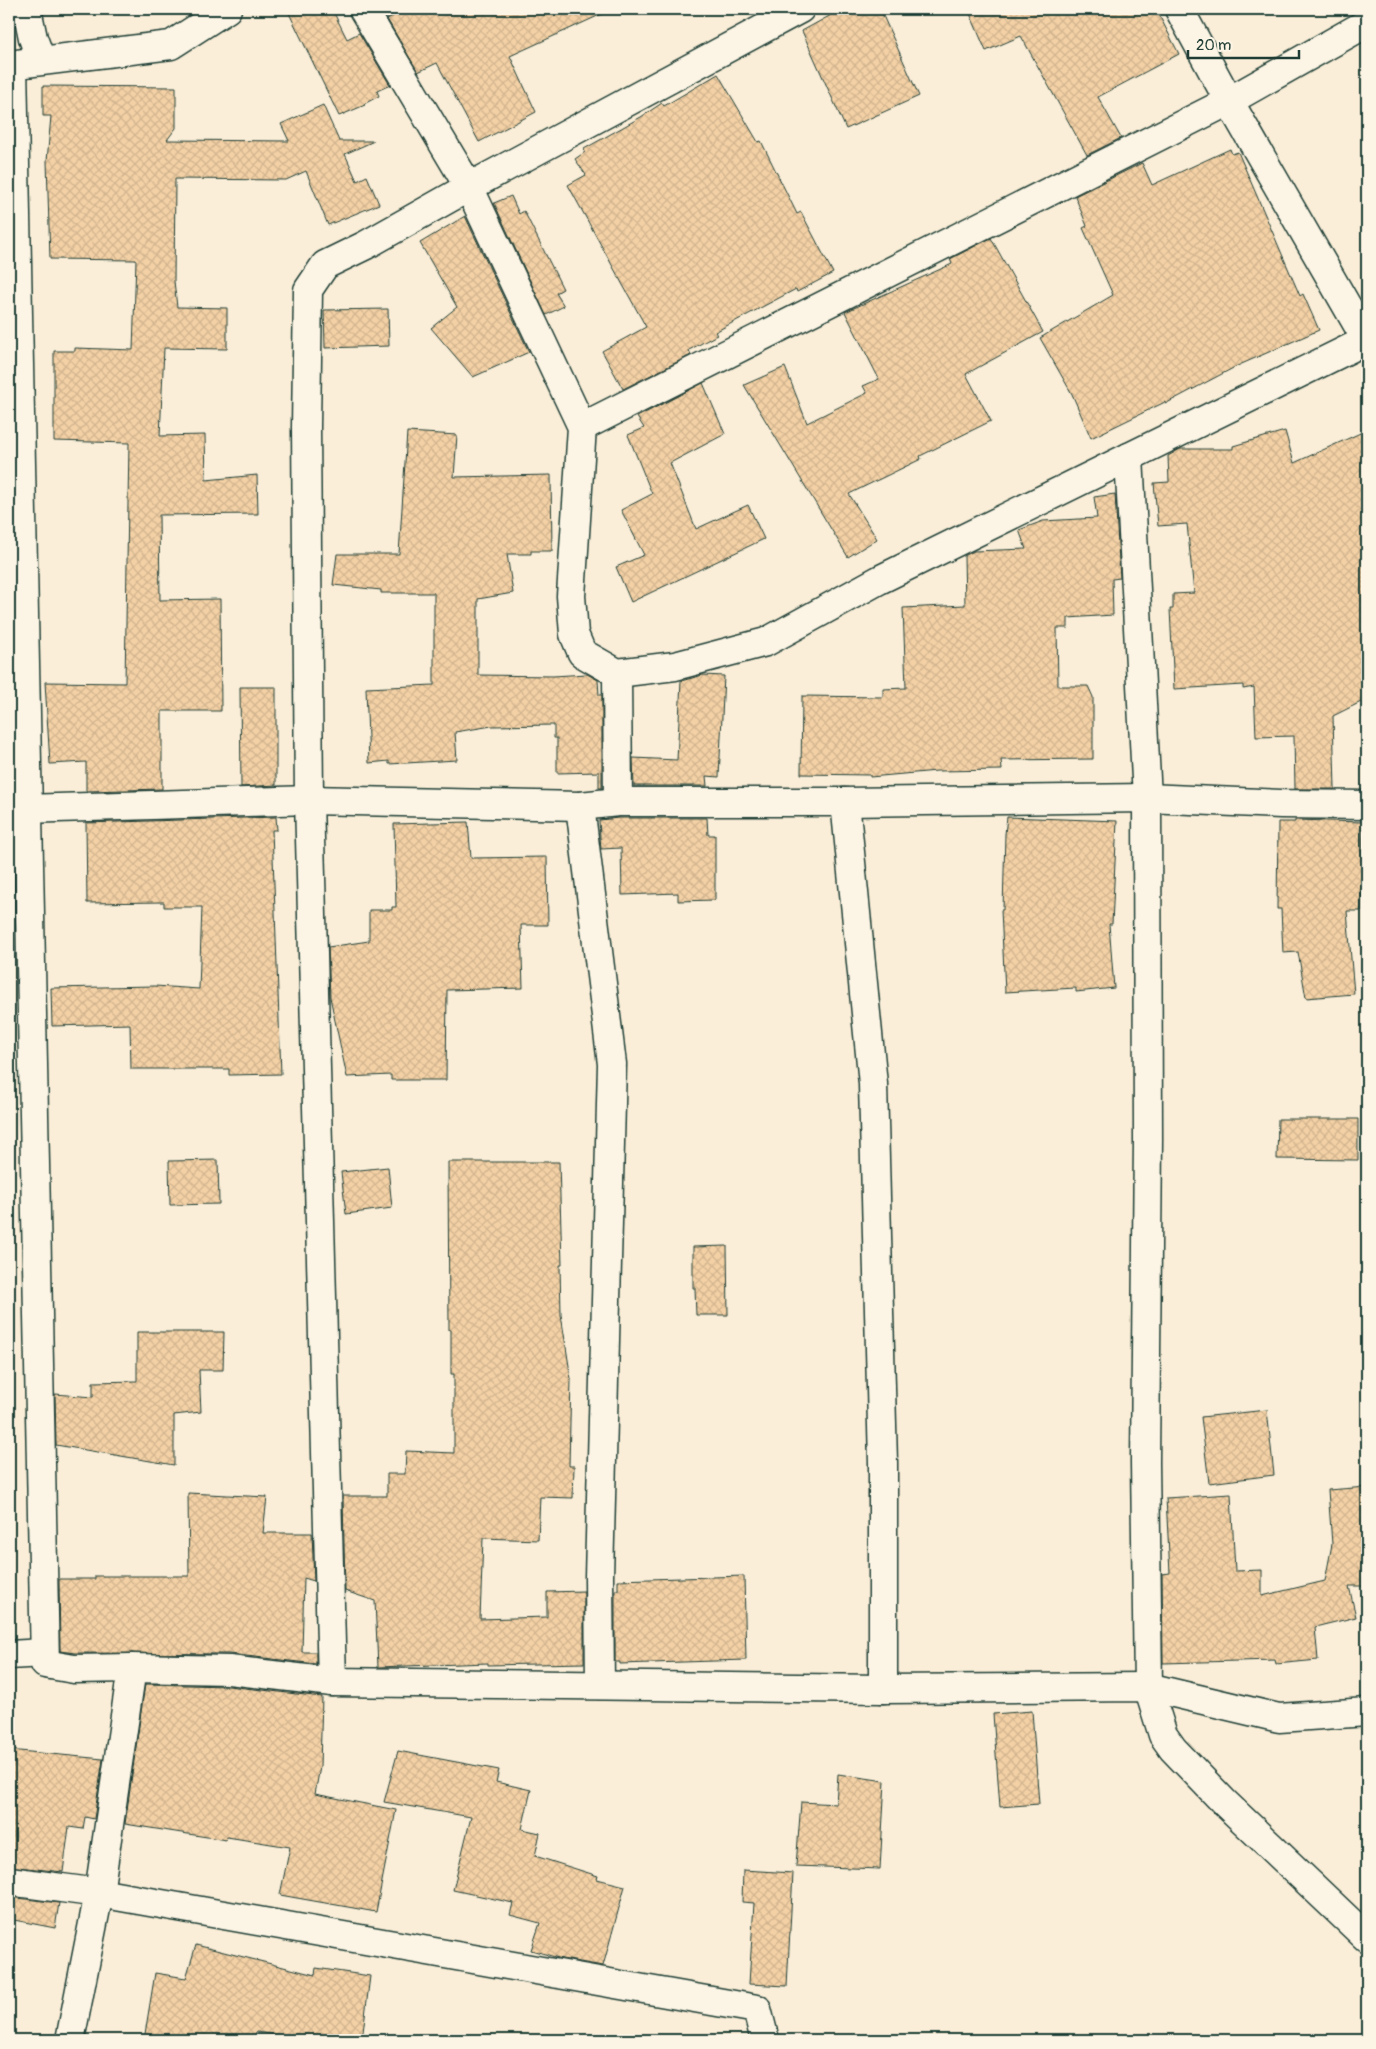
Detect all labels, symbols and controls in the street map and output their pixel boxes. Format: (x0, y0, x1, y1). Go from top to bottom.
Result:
scale bar (1188, 28, 1300, 60)
text: 20 m (1196, 36, 1231, 55)

